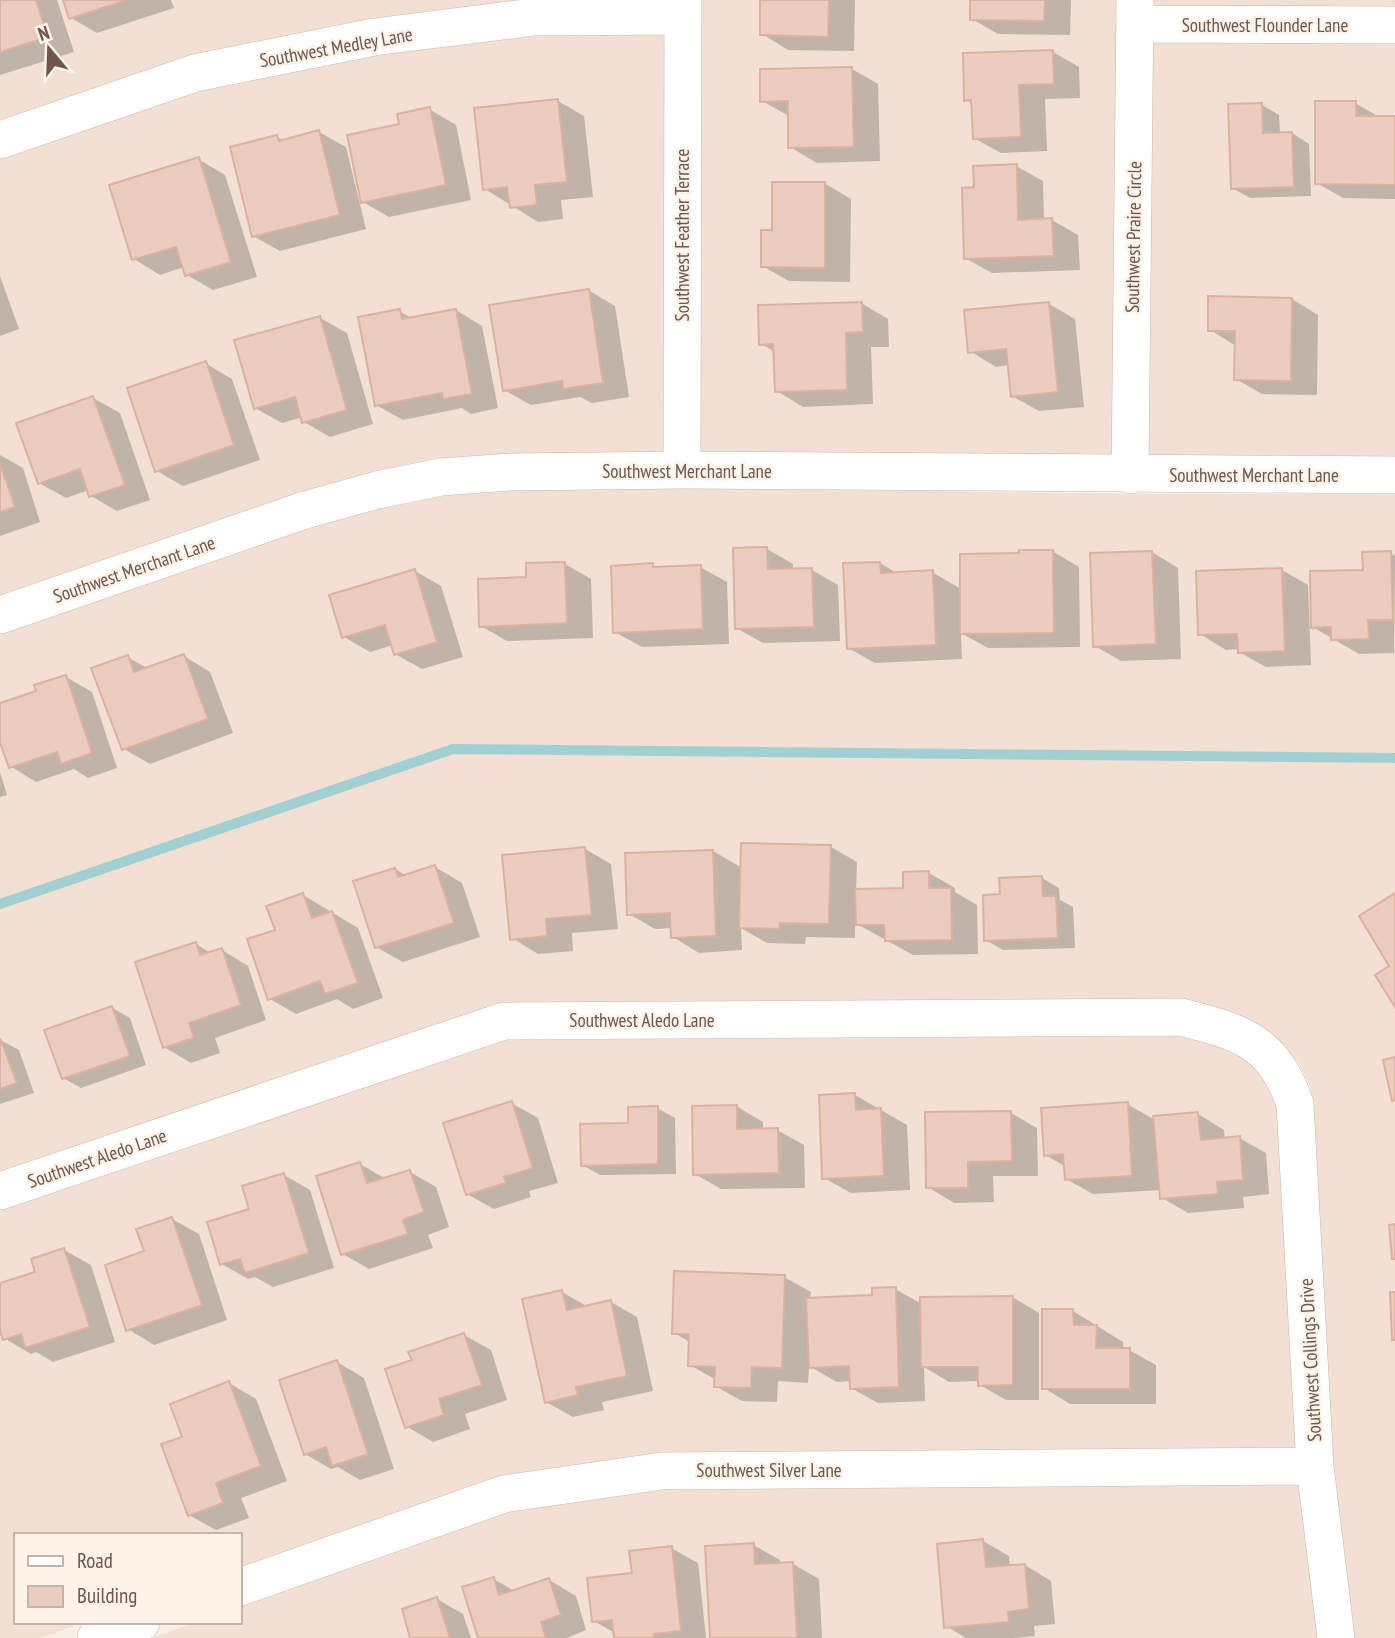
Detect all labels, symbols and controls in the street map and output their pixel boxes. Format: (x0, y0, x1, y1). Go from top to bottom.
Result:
street label: Southwest Flounder Lane (1182, 13, 1348, 37)
north arrow (14, 14, 84, 84)
text: N (35, 20, 52, 46)
street label: Southwest Medley Lane (258, 22, 415, 72)
street label: Southwest Feather Terrace (670, 148, 694, 321)
street label: Southwest Praire Circle (1120, 161, 1146, 313)
street label: Southwest Merchant Lane (602, 459, 772, 483)
street label: Southwest Merchant Lane (1169, 463, 1339, 487)
street label: Southwest Merchant Lane (50, 530, 218, 608)
street label: Southwest Aledo Lane (569, 1008, 715, 1032)
street label: Southwest Aledo Lane (24, 1123, 170, 1193)
street label: Southwest Collings Drive (1294, 1278, 1326, 1442)
street label: Southwest Silver Lane (696, 1458, 842, 1482)
legend (14, 1533, 242, 1624)
text: Road (77, 1547, 113, 1574)
text: Building (77, 1582, 137, 1609)

